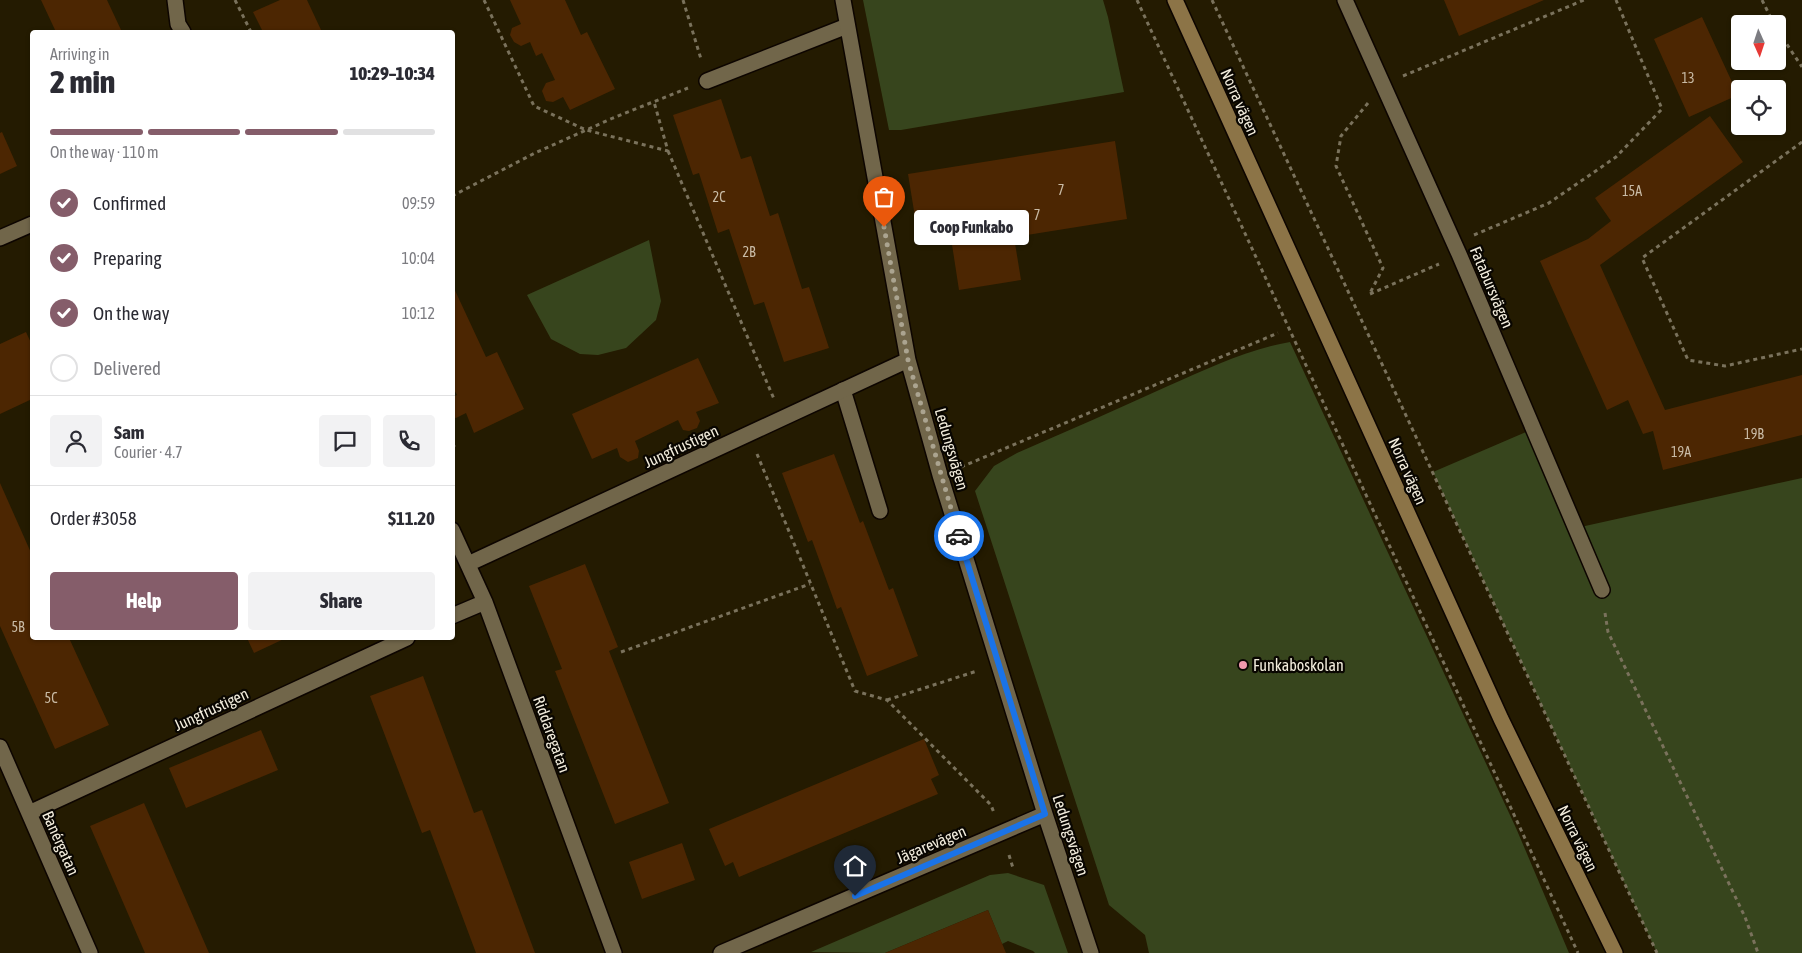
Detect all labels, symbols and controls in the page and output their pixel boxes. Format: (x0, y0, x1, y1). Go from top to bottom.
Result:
north arrow (1731, 15, 1786, 70)
map controls (1731, 15, 1786, 135)
text: Arriving in (50, 45, 110, 63)
text: 10:29–10:34 (349, 62, 435, 84)
text: 2 min (50, 63, 115, 100)
street label: Norra vägen (1216, 66, 1263, 139)
house number: 13 (1681, 70, 1695, 86)
button: locate (1731, 80, 1786, 135)
text: On the way · 110 m (50, 143, 159, 161)
pin (863, 176, 905, 227)
house number: 7 (1058, 182, 1064, 198)
icon: bag (870, 183, 898, 211)
house number: 15A (1622, 183, 1642, 199)
icon: check (50, 189, 78, 217)
house number: 2C (713, 189, 726, 205)
text: Confirmed (93, 192, 166, 214)
text: 09:59 (402, 194, 435, 212)
house number: 7 (1034, 207, 1040, 223)
callout: Coop Funkabo (914, 210, 1029, 244)
text: Coop Funkabo (930, 218, 1013, 236)
icon: check (50, 244, 78, 272)
house number: 2B (742, 244, 756, 260)
street label: Fatabursvägen (1466, 244, 1517, 331)
text: Preparing (93, 247, 162, 269)
text: 10:04 (401, 249, 435, 267)
icon: check (50, 299, 78, 327)
text: On the way (93, 302, 170, 324)
text: 10:12 (402, 304, 435, 322)
text: Delivered (93, 357, 161, 379)
street label: Ledungsvägen (931, 406, 972, 492)
button: person (50, 415, 102, 467)
button: chat (319, 415, 371, 467)
button: phone (383, 415, 435, 467)
text: Sam (114, 421, 145, 443)
street label: Jungfrustigen (641, 421, 721, 472)
house number: 19B (1744, 426, 1764, 442)
street label: Norra vägen (1384, 435, 1431, 508)
text: Courier · 4.7 (114, 443, 183, 461)
house number: 19A (1671, 444, 1691, 460)
text: Order #3058 (50, 507, 137, 529)
text: $11.20 (388, 507, 435, 529)
courier (934, 511, 984, 561)
icon: car (945, 522, 973, 550)
button: Help (50, 572, 238, 630)
button: Share (248, 572, 435, 630)
house number: 5B (11, 619, 25, 635)
place label: Funkaboskolan (1253, 656, 1344, 674)
marker: Funkaboskolan (1237, 659, 1249, 671)
street label: Jungfrustigen (171, 684, 251, 735)
house number: 5C (45, 690, 58, 706)
street label: Riddaregatan (529, 693, 574, 775)
street label: Ledungsvägen (1048, 792, 1093, 878)
street label: Norra vägen (1553, 802, 1602, 874)
street label: Banérgatan (38, 808, 83, 878)
street label: Jägarevägen (893, 821, 969, 868)
pin (834, 845, 876, 896)
icon: home (841, 852, 869, 880)

